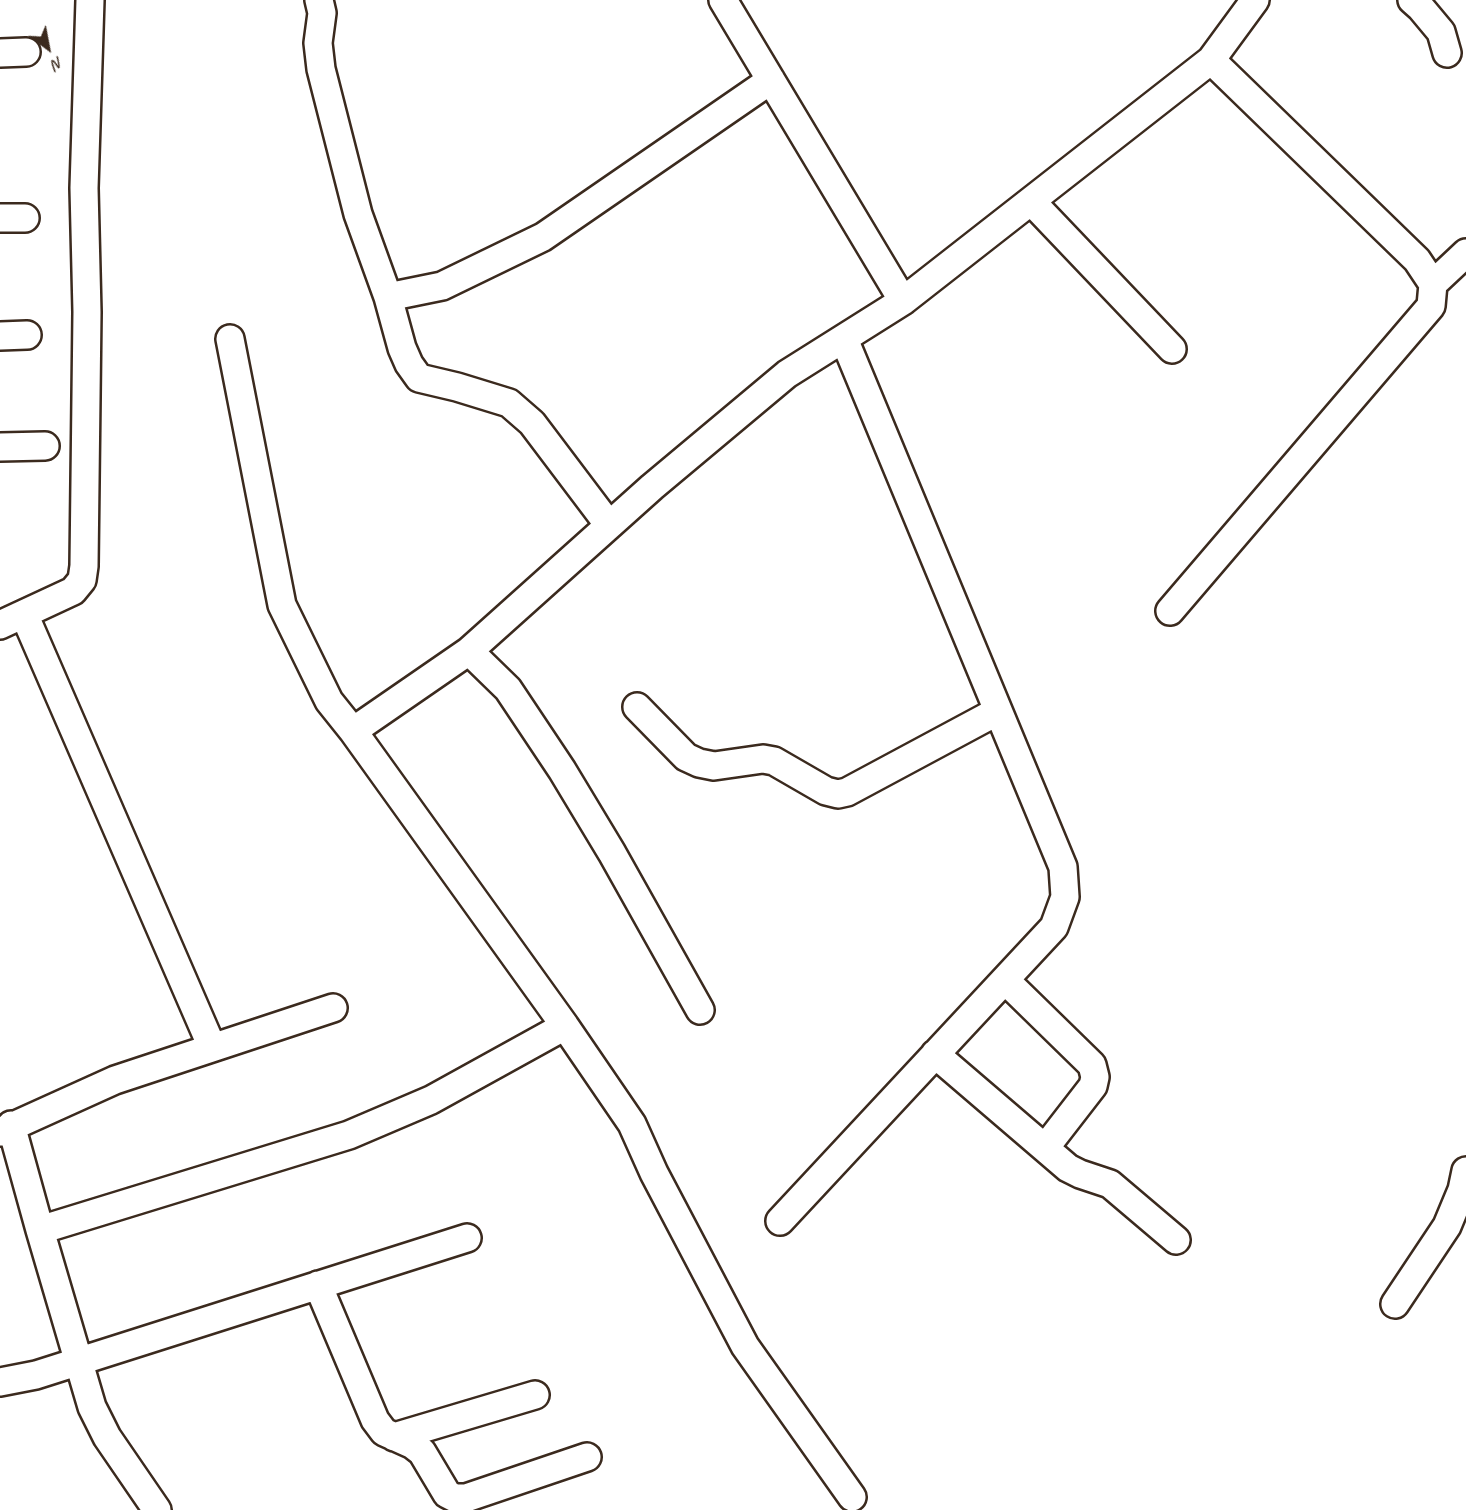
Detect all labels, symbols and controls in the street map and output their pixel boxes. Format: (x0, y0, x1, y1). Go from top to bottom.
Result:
north arrow (18, 18, 78, 78)
text: N (48, 52, 67, 74)

